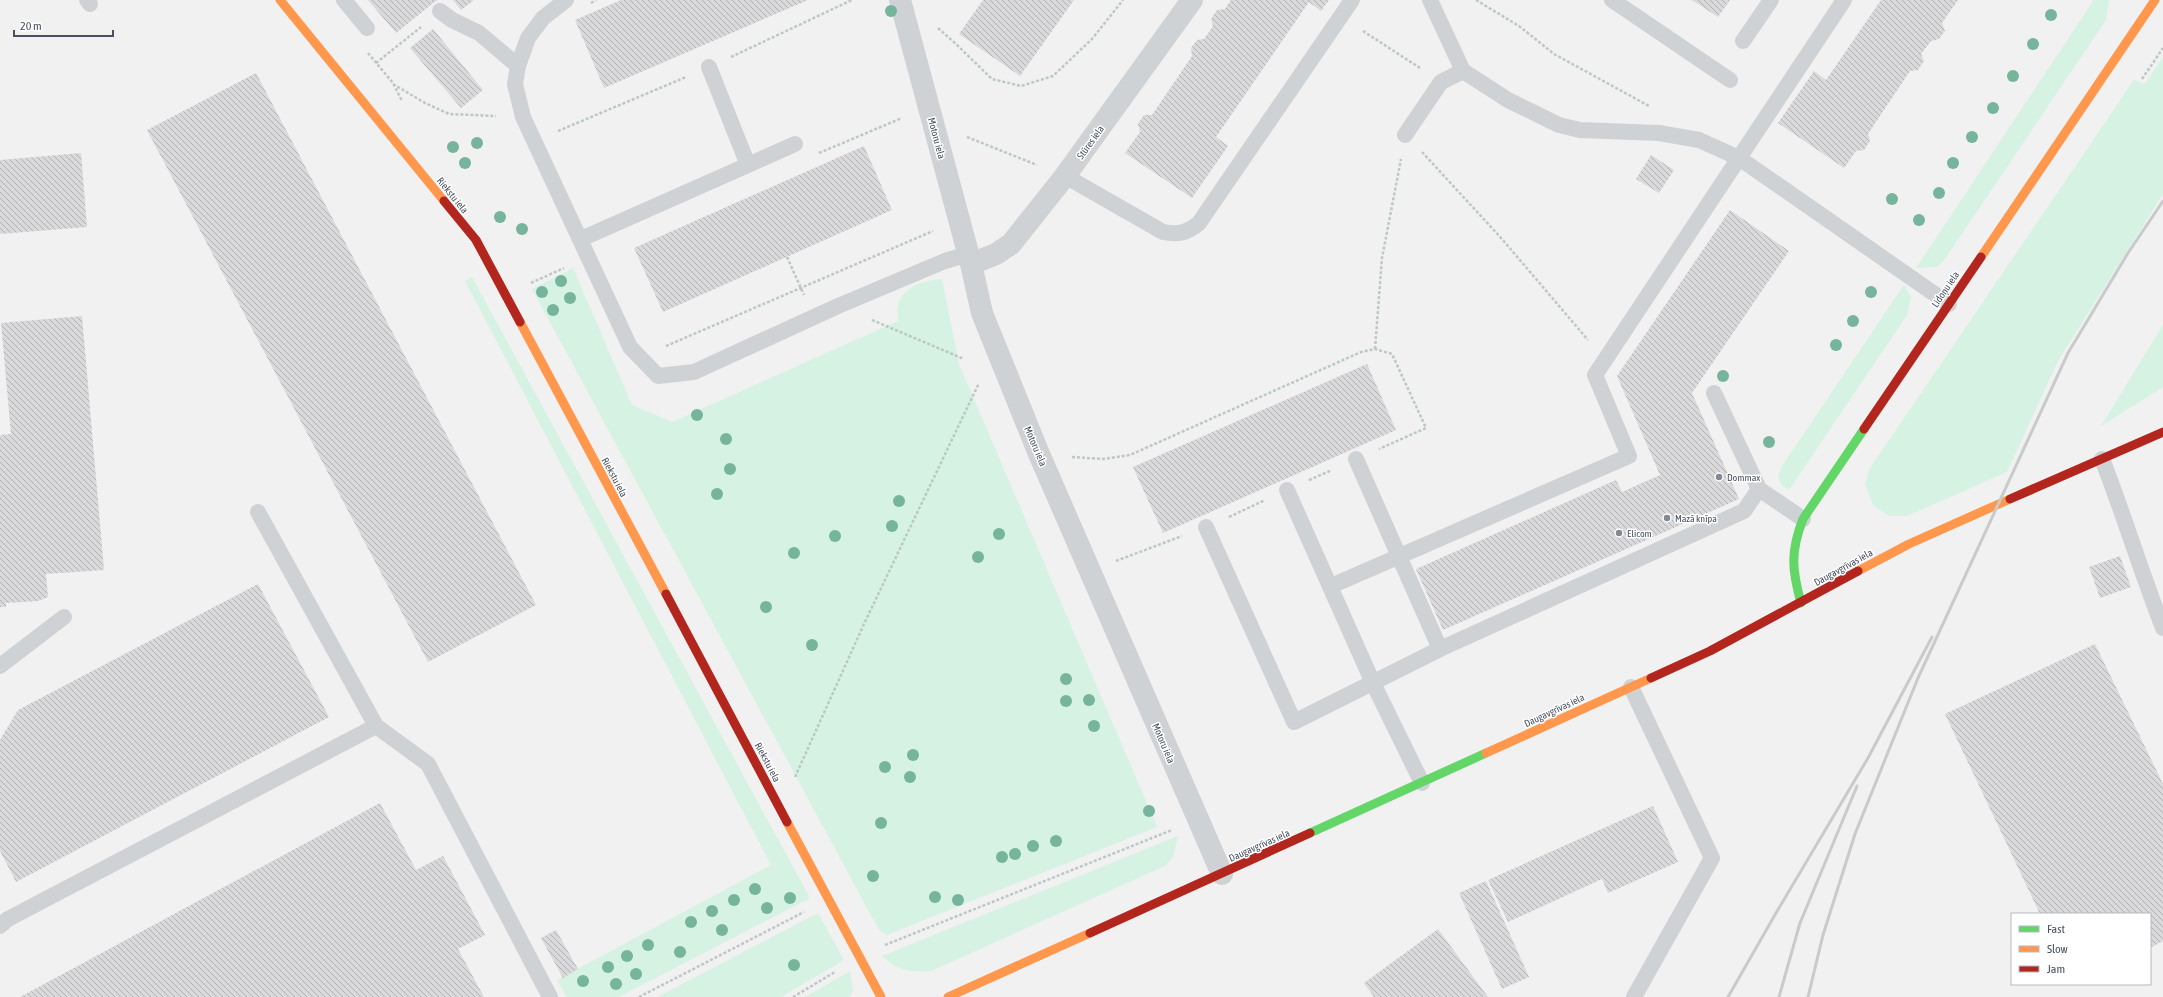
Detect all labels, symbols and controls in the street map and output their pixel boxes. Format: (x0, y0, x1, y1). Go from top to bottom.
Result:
scale bar (14, 12, 113, 38)
text: 20 m (20, 19, 42, 33)
street label: Motoru iela (926, 116, 947, 160)
street label: Stūres iela (1075, 123, 1106, 161)
street label: Riekstu iela (435, 175, 471, 216)
street label: Lidoņu iela (1929, 269, 1962, 309)
street label: Motoru iela (1022, 425, 1049, 468)
street label: Riekstu iela (600, 456, 630, 499)
marker: Dommax (1714, 472, 1724, 482)
place label: Dommax (1727, 472, 1760, 483)
marker: Mazā knīpa (1662, 513, 1672, 523)
place label: Mazā knīpa (1675, 513, 1717, 524)
marker: Elicom (1614, 528, 1624, 538)
place label: Elicom (1627, 528, 1652, 539)
street label: Daugavgrīvas iela (1812, 547, 1875, 588)
street label: Daugavgrīvas iela (1522, 692, 1586, 729)
street label: Motoru iela (1150, 722, 1177, 765)
street label: Riekstu iela (753, 741, 783, 784)
street label: Daugavgrīvas iela (1227, 827, 1292, 864)
legend (2011, 913, 2151, 985)
text: Fast (2047, 922, 2065, 936)
text: Slow (2047, 942, 2068, 956)
text: Jam (2047, 962, 2065, 976)

